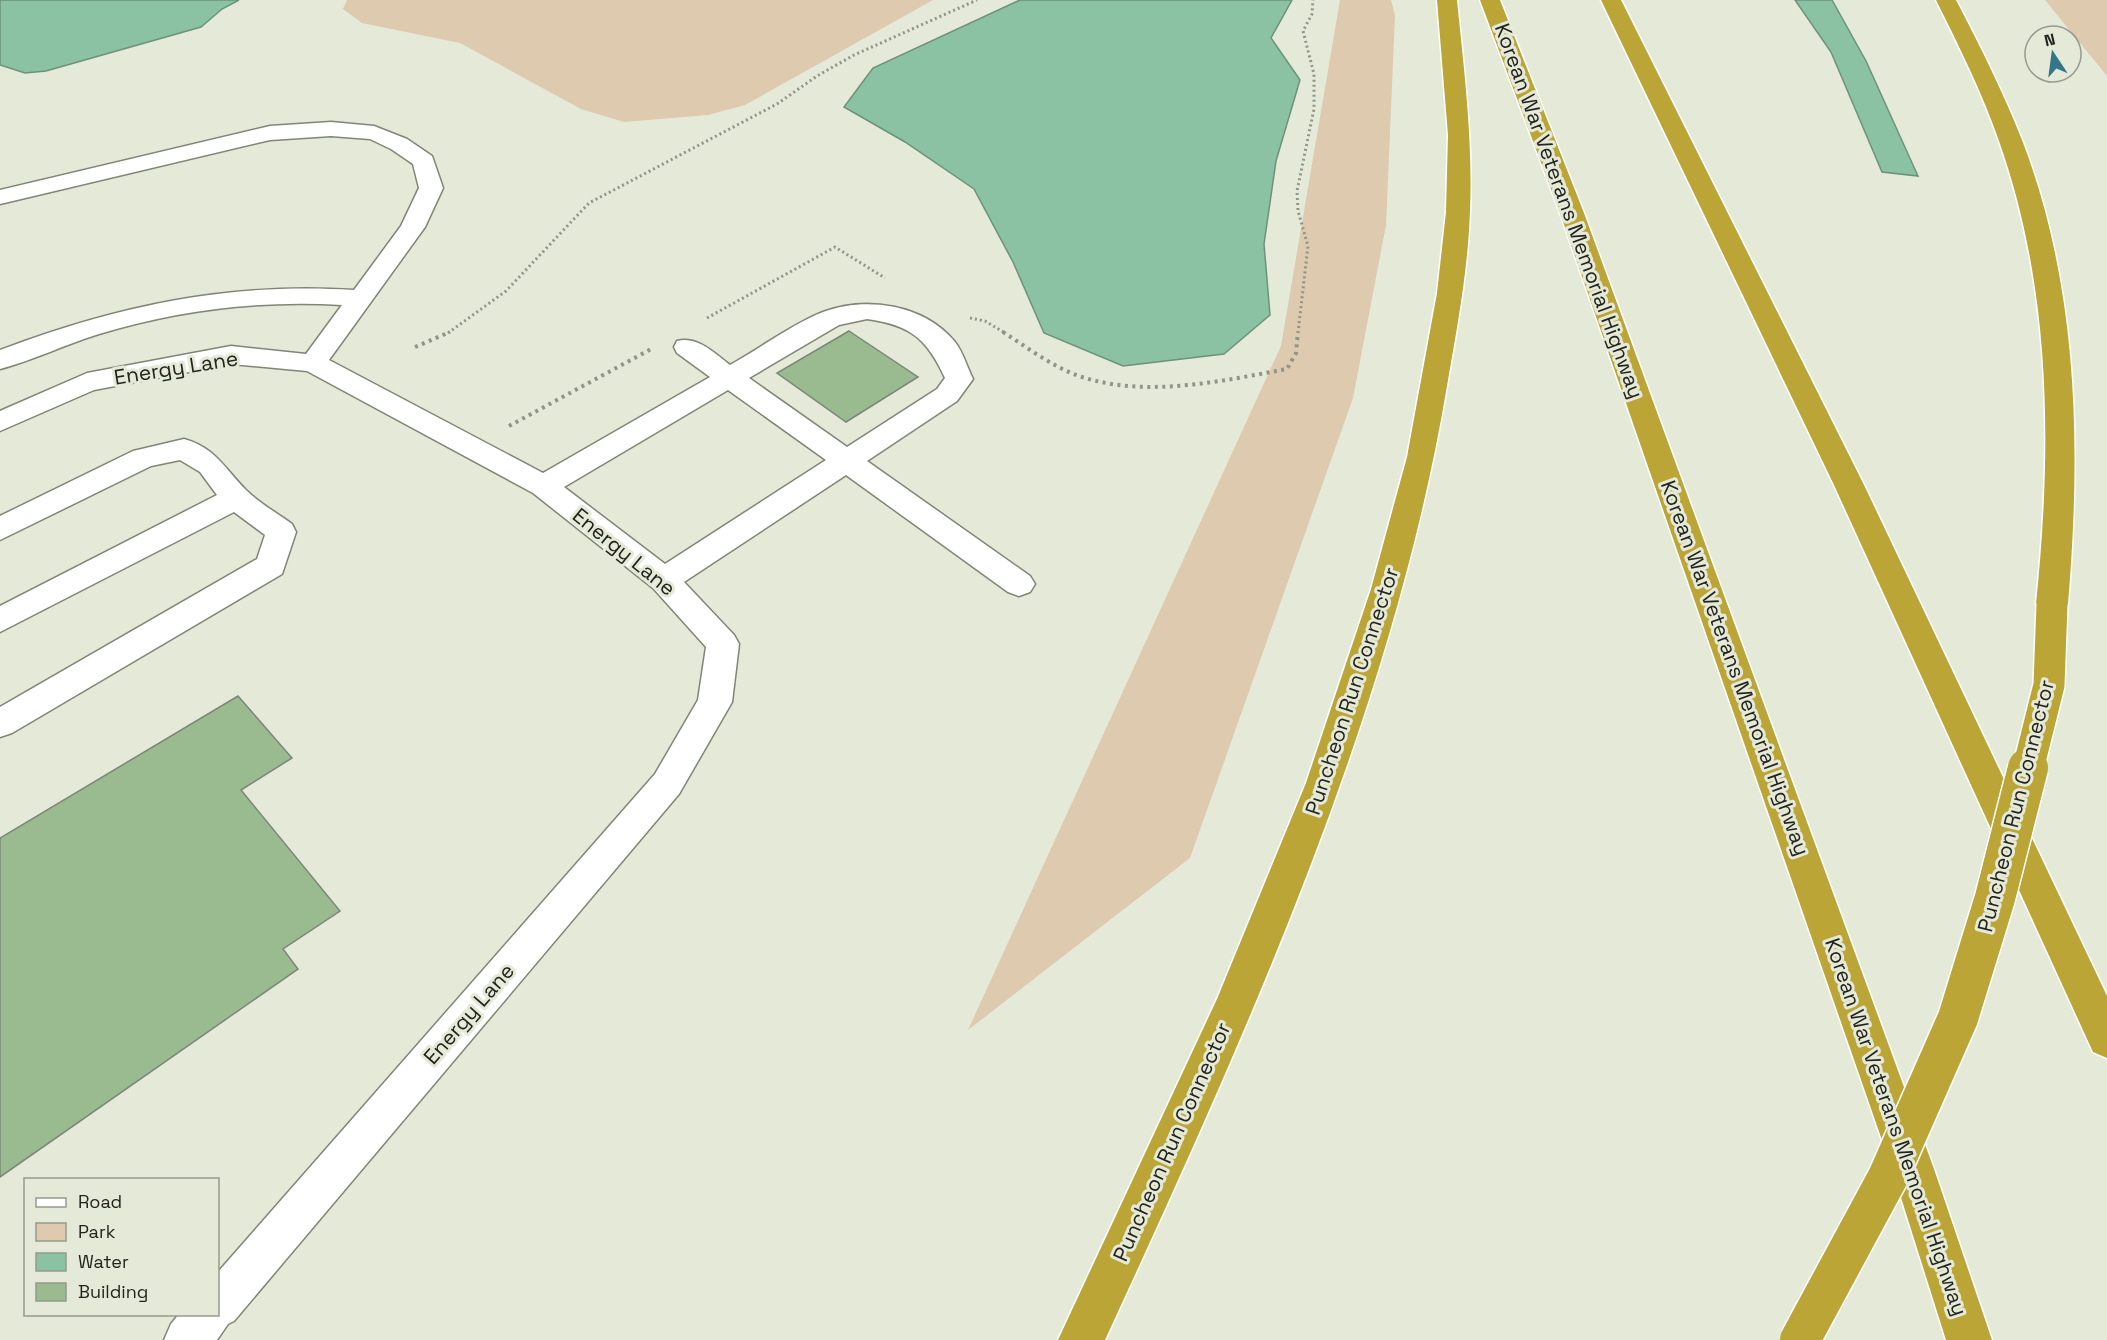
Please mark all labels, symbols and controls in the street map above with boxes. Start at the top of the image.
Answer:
street label: Korean War Veterans Memorial Highway [1489,19,1650,402]
north arrow [2023,24,2083,84]
text: N [2042,28,2057,51]
street label: Energy Lane [112,344,240,391]
street label: Korean War Veterans Memorial Highway [1655,476,1816,859]
street label: Energy Lane [567,502,681,602]
street label: Puncheon Run Connector [1299,564,1404,818]
street label: Puncheon Run Connector [1971,677,2060,935]
street label: Korean War Veterans Memorial Highway [1819,935,1974,1319]
street label: Energy Lane [417,958,520,1070]
street label: Puncheon Run Connector [1107,1018,1237,1265]
legend [24,1178,219,1316]
text: Road [78,1190,122,1213]
text: Park [78,1220,116,1243]
text: Water [78,1250,129,1273]
text: Building [78,1280,148,1303]

